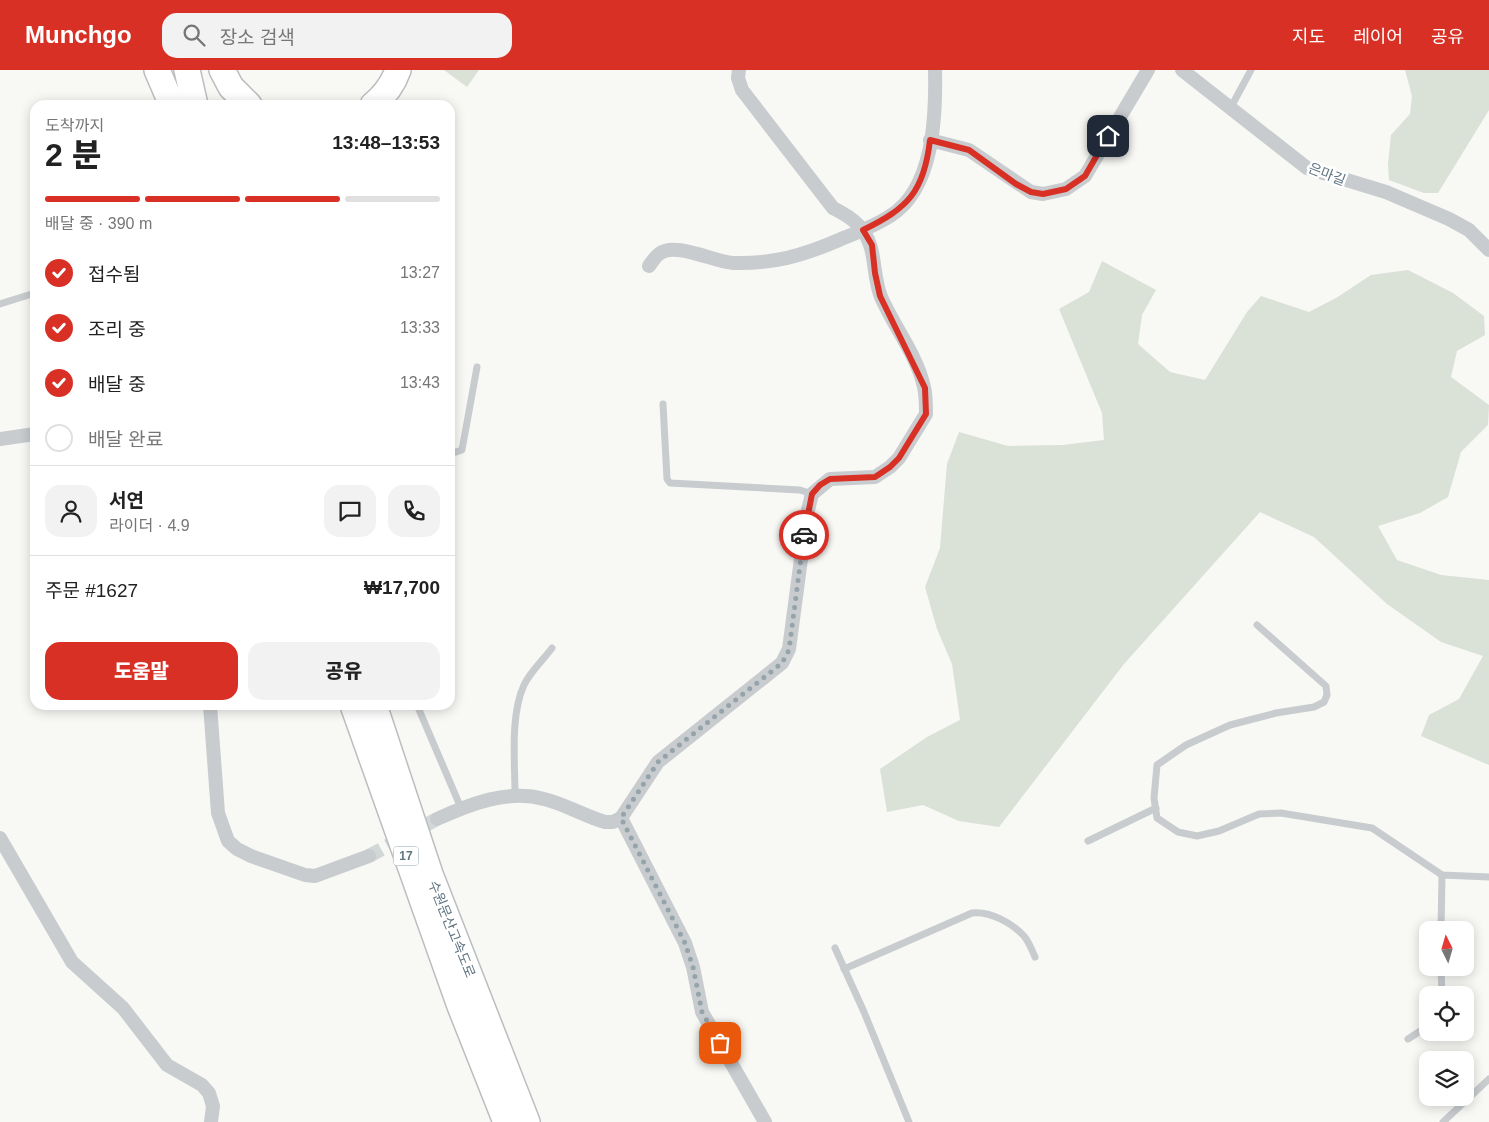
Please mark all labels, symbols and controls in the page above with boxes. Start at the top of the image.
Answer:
search box [162,13,512,58]
text: Munchgo [25,21,132,48]
icon: search [180,21,208,49]
text: 장소 검색 [220,27,295,48]
text: 지도 [1292,27,1325,47]
text: 레이어 [1353,27,1403,47]
text: 공유 [1431,27,1464,47]
pin [1087,115,1129,157]
text: 도착까지 [45,117,104,134]
icon: home [1094,122,1122,150]
text: 13:48–13:53 [332,132,440,153]
text: 2 분 [45,137,101,173]
street label: 은마길 [1306,160,1348,188]
text: 배달 중 · 390 m [45,215,152,232]
icon: check [45,259,73,287]
text: 접수됨 [88,264,140,285]
text: 13:27 [400,264,440,281]
icon: check [45,314,73,342]
text: 조리 중 [88,319,146,340]
text: 13:33 [400,319,440,336]
icon: check [45,369,73,397]
text: 배달 중 [88,374,146,395]
text: 13:43 [400,374,440,391]
text: 배달 완료 [88,429,163,450]
button: person [45,485,97,537]
button: chat [324,485,376,537]
button: phone [388,485,440,537]
text: 서연 [109,490,144,511]
courier [779,510,829,560]
text: 라이더 · 4.9 [109,517,190,534]
icon: car [790,521,818,549]
text: ₩17,700 [364,577,440,598]
text: 주문 #1627 [45,580,138,601]
button: 도움말 [45,642,238,700]
button: 공유 [248,642,440,700]
road number: 17 [394,846,418,866]
street label: 수원문산고속도로 [425,878,479,980]
north arrow [1419,921,1474,976]
map controls [1419,921,1474,1106]
button: locate [1419,986,1474,1041]
pin [699,1022,741,1064]
icon: bag [706,1029,734,1057]
button: layers [1419,1051,1474,1106]

